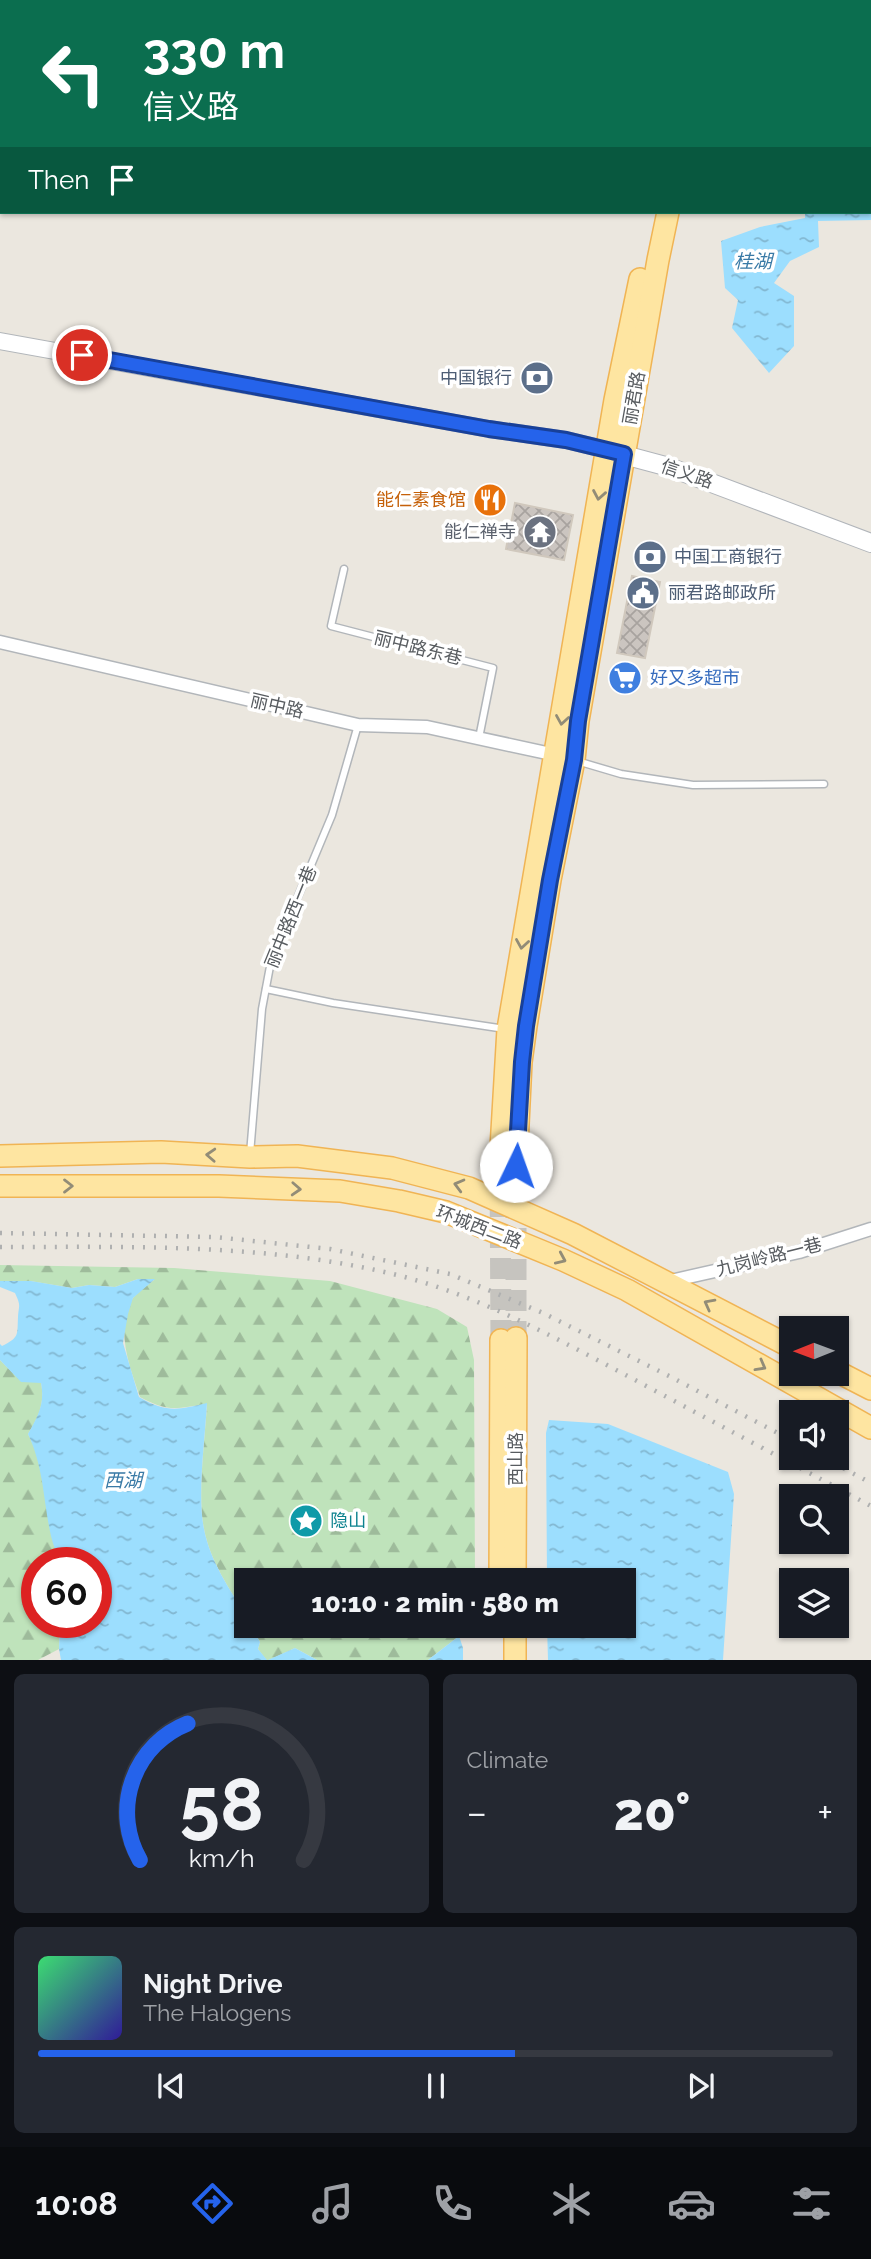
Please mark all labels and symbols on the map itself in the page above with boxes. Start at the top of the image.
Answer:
water label: 桂湖 [734,250,775,272]
pin [52,325,112,385]
bank icon: 中国银行 [518,359,556,397]
place label: 中国银行 [440,367,512,388]
street label: 丽君路 [618,370,649,426]
street label: 信义路 [658,455,716,492]
restaurant icon: 能仁素食馆 [471,481,509,519]
place label: 能仁素食馆 [376,489,466,510]
one-way arrow [592,489,607,501]
temple icon: 能仁禅寺 [521,513,559,551]
place label: 能仁禅寺 [444,521,516,542]
bank icon: 中国工商银行 [631,538,669,576]
place label: 中国工商银行 [674,546,782,567]
public building icon: 丽君路邮政所 [624,574,662,612]
place label: 丽君路邮政所 [668,582,776,603]
street label: 丽中路东巷 [372,626,464,669]
supermarket icon: 好又多超市 [606,659,644,697]
place label: 好又多超市 [650,667,740,688]
street label: 丽中路 [248,689,306,722]
one-way arrow [555,714,570,726]
street label: 丽中路西一巷 [261,863,321,971]
one-way arrow [515,938,530,949]
position arrow [479,1129,553,1203]
one-way arrow [205,1147,216,1162]
one-way arrow [63,1178,74,1194]
one-way arrow [454,1179,466,1194]
one-way arrow [290,1182,301,1197]
street label: 环城西二路 [433,1201,525,1252]
street label: 九岗岭路一巷 [714,1233,824,1280]
one-way arrow [554,1251,566,1265]
one-way arrow [704,1299,716,1312]
north arrow [779,1316,849,1386]
one-way arrow [754,1358,767,1371]
street label: 西山路 [505,1432,526,1486]
water label: 西湖 [104,1469,145,1491]
place icon: 隐山 [287,1502,325,1540]
place label: 隐山 [330,1510,366,1531]
speed limit sign: 60 [21,1547,112,1638]

